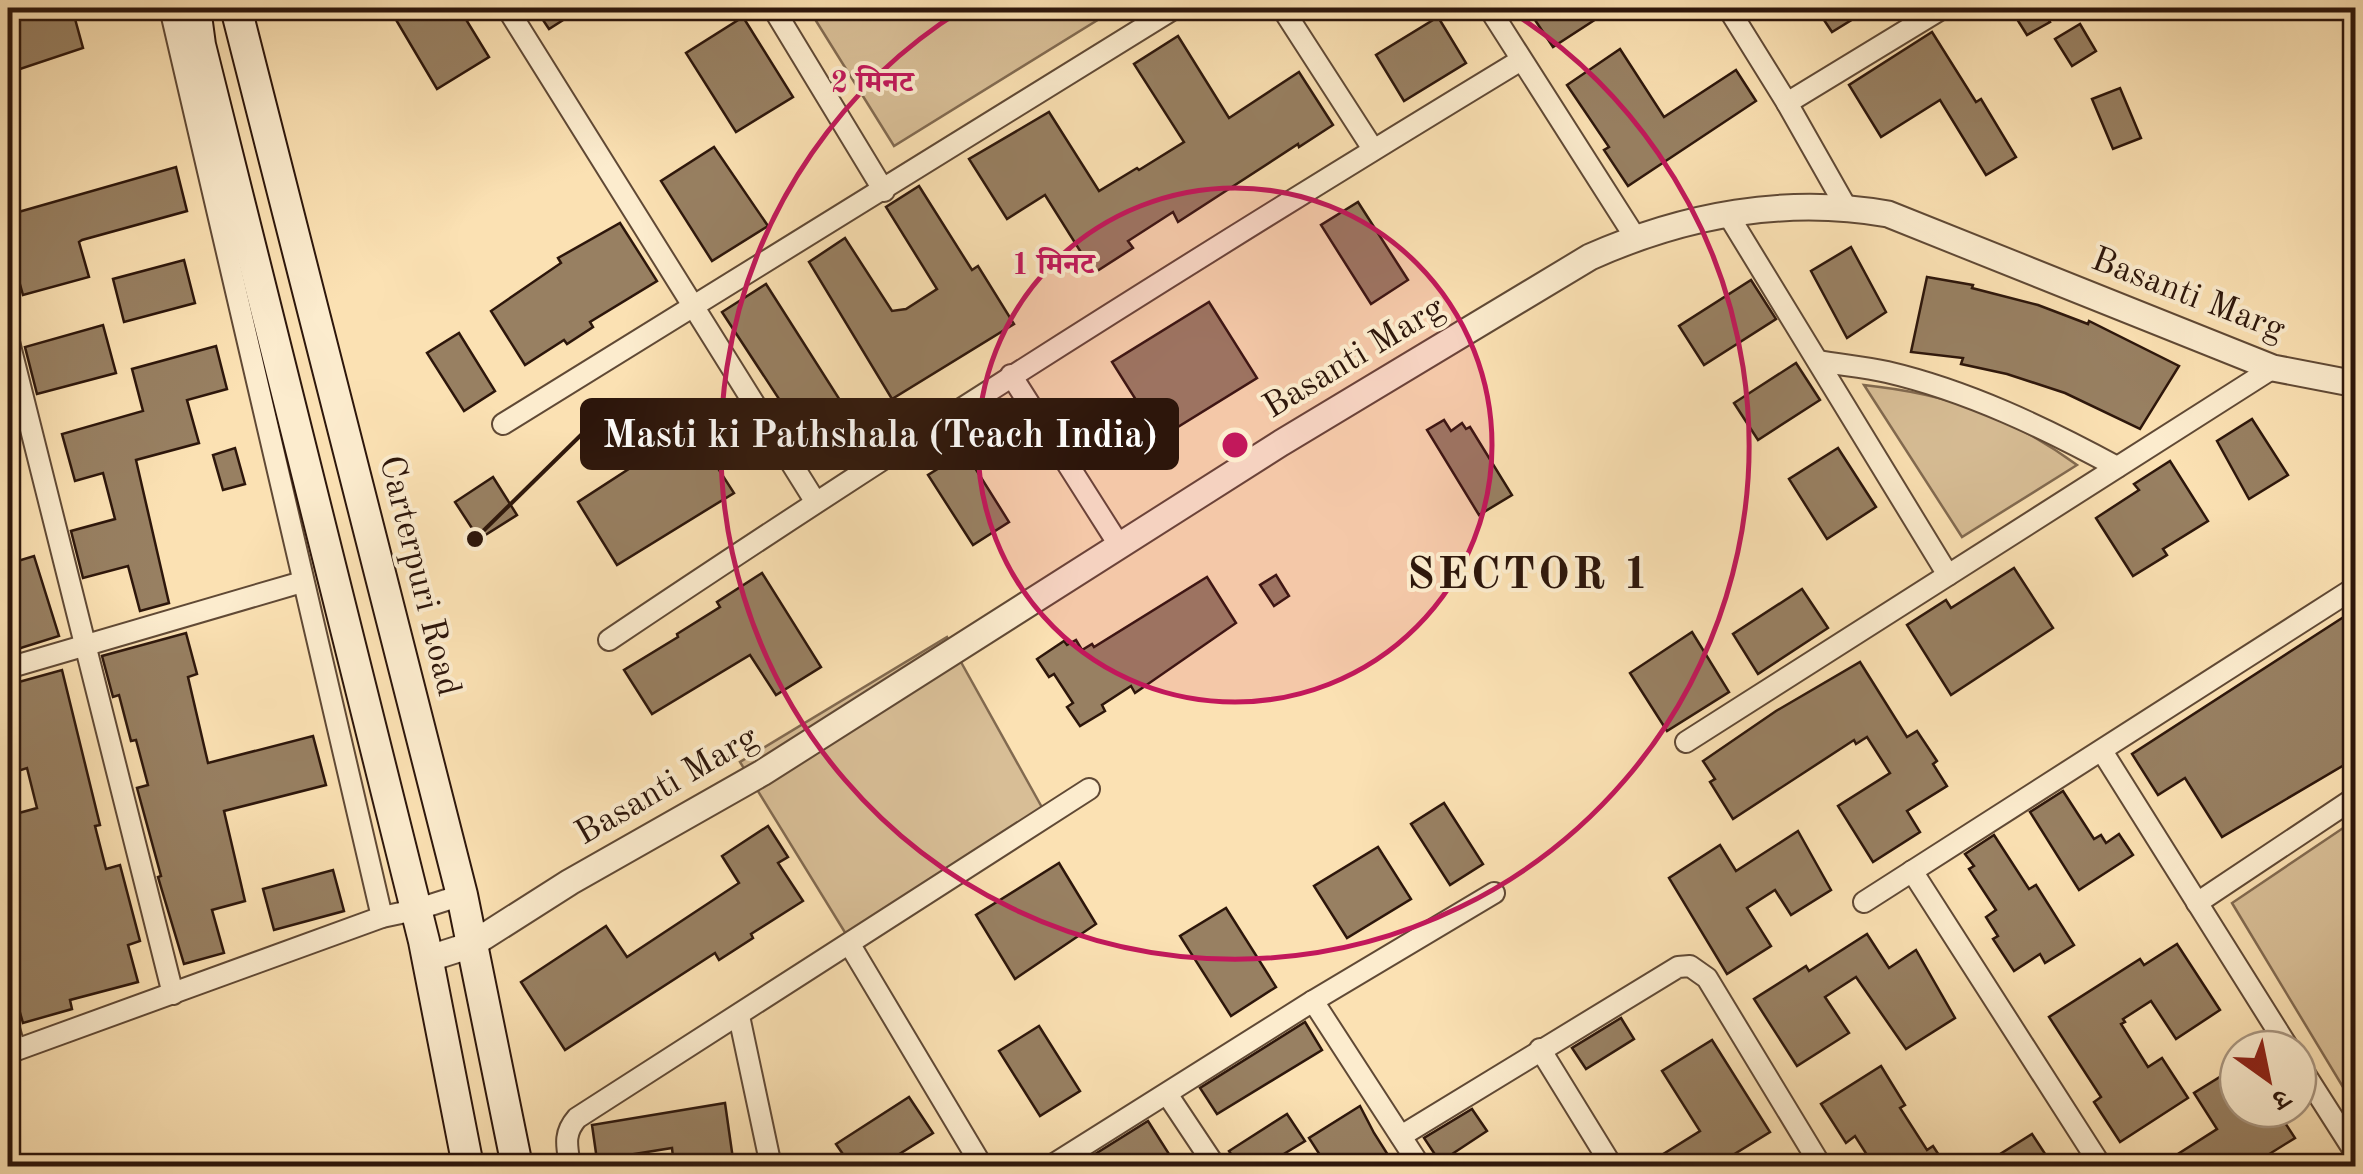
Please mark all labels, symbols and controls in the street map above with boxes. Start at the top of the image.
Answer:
text: 2 मिनट [831,65,916,99]
street label: Basanti Marg [2086,242,2290,348]
text: 1 मिनट [1012,247,1097,281]
street label: Basanti Marg [1257,290,1451,426]
callout: Masti ki Pathshala (Teach India) [582,400,1177,468]
text: Masti ki Pathshala (Teach India) [602,418,1158,456]
centre of rings [1217,427,1253,463]
street label: Carterpuri Road [372,452,466,700]
district label: SECTOR 1 [1407,554,1651,599]
street label: Basanti Marg [570,720,764,852]
north arrow [2218,1029,2318,1129]
text: उ [2265,1081,2295,1114]

